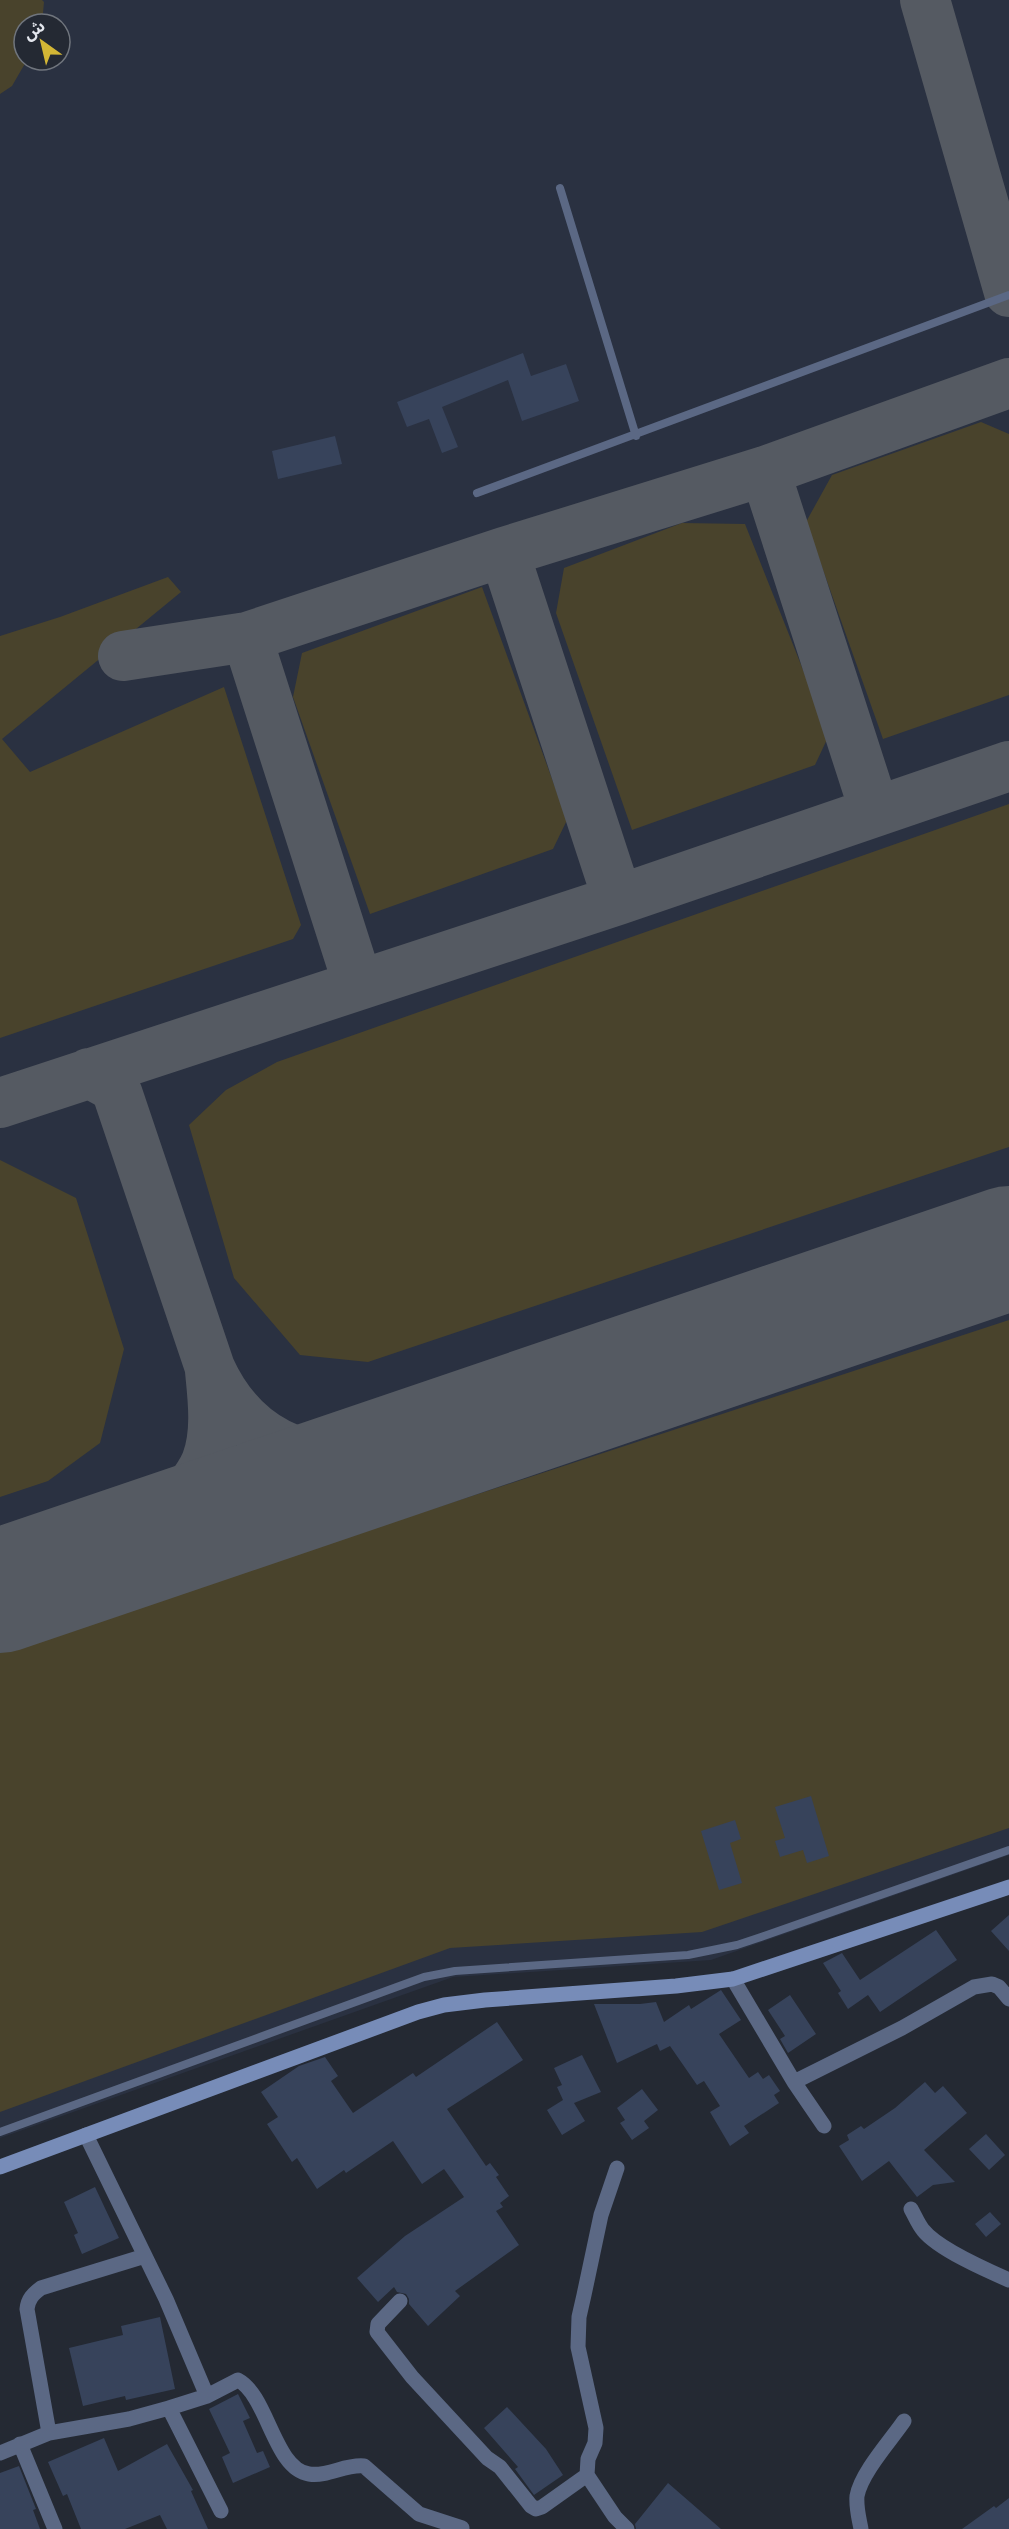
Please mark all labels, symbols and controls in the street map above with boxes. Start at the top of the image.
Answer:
north arrow [12,12,72,72]
text: ش [18,14,49,45]

